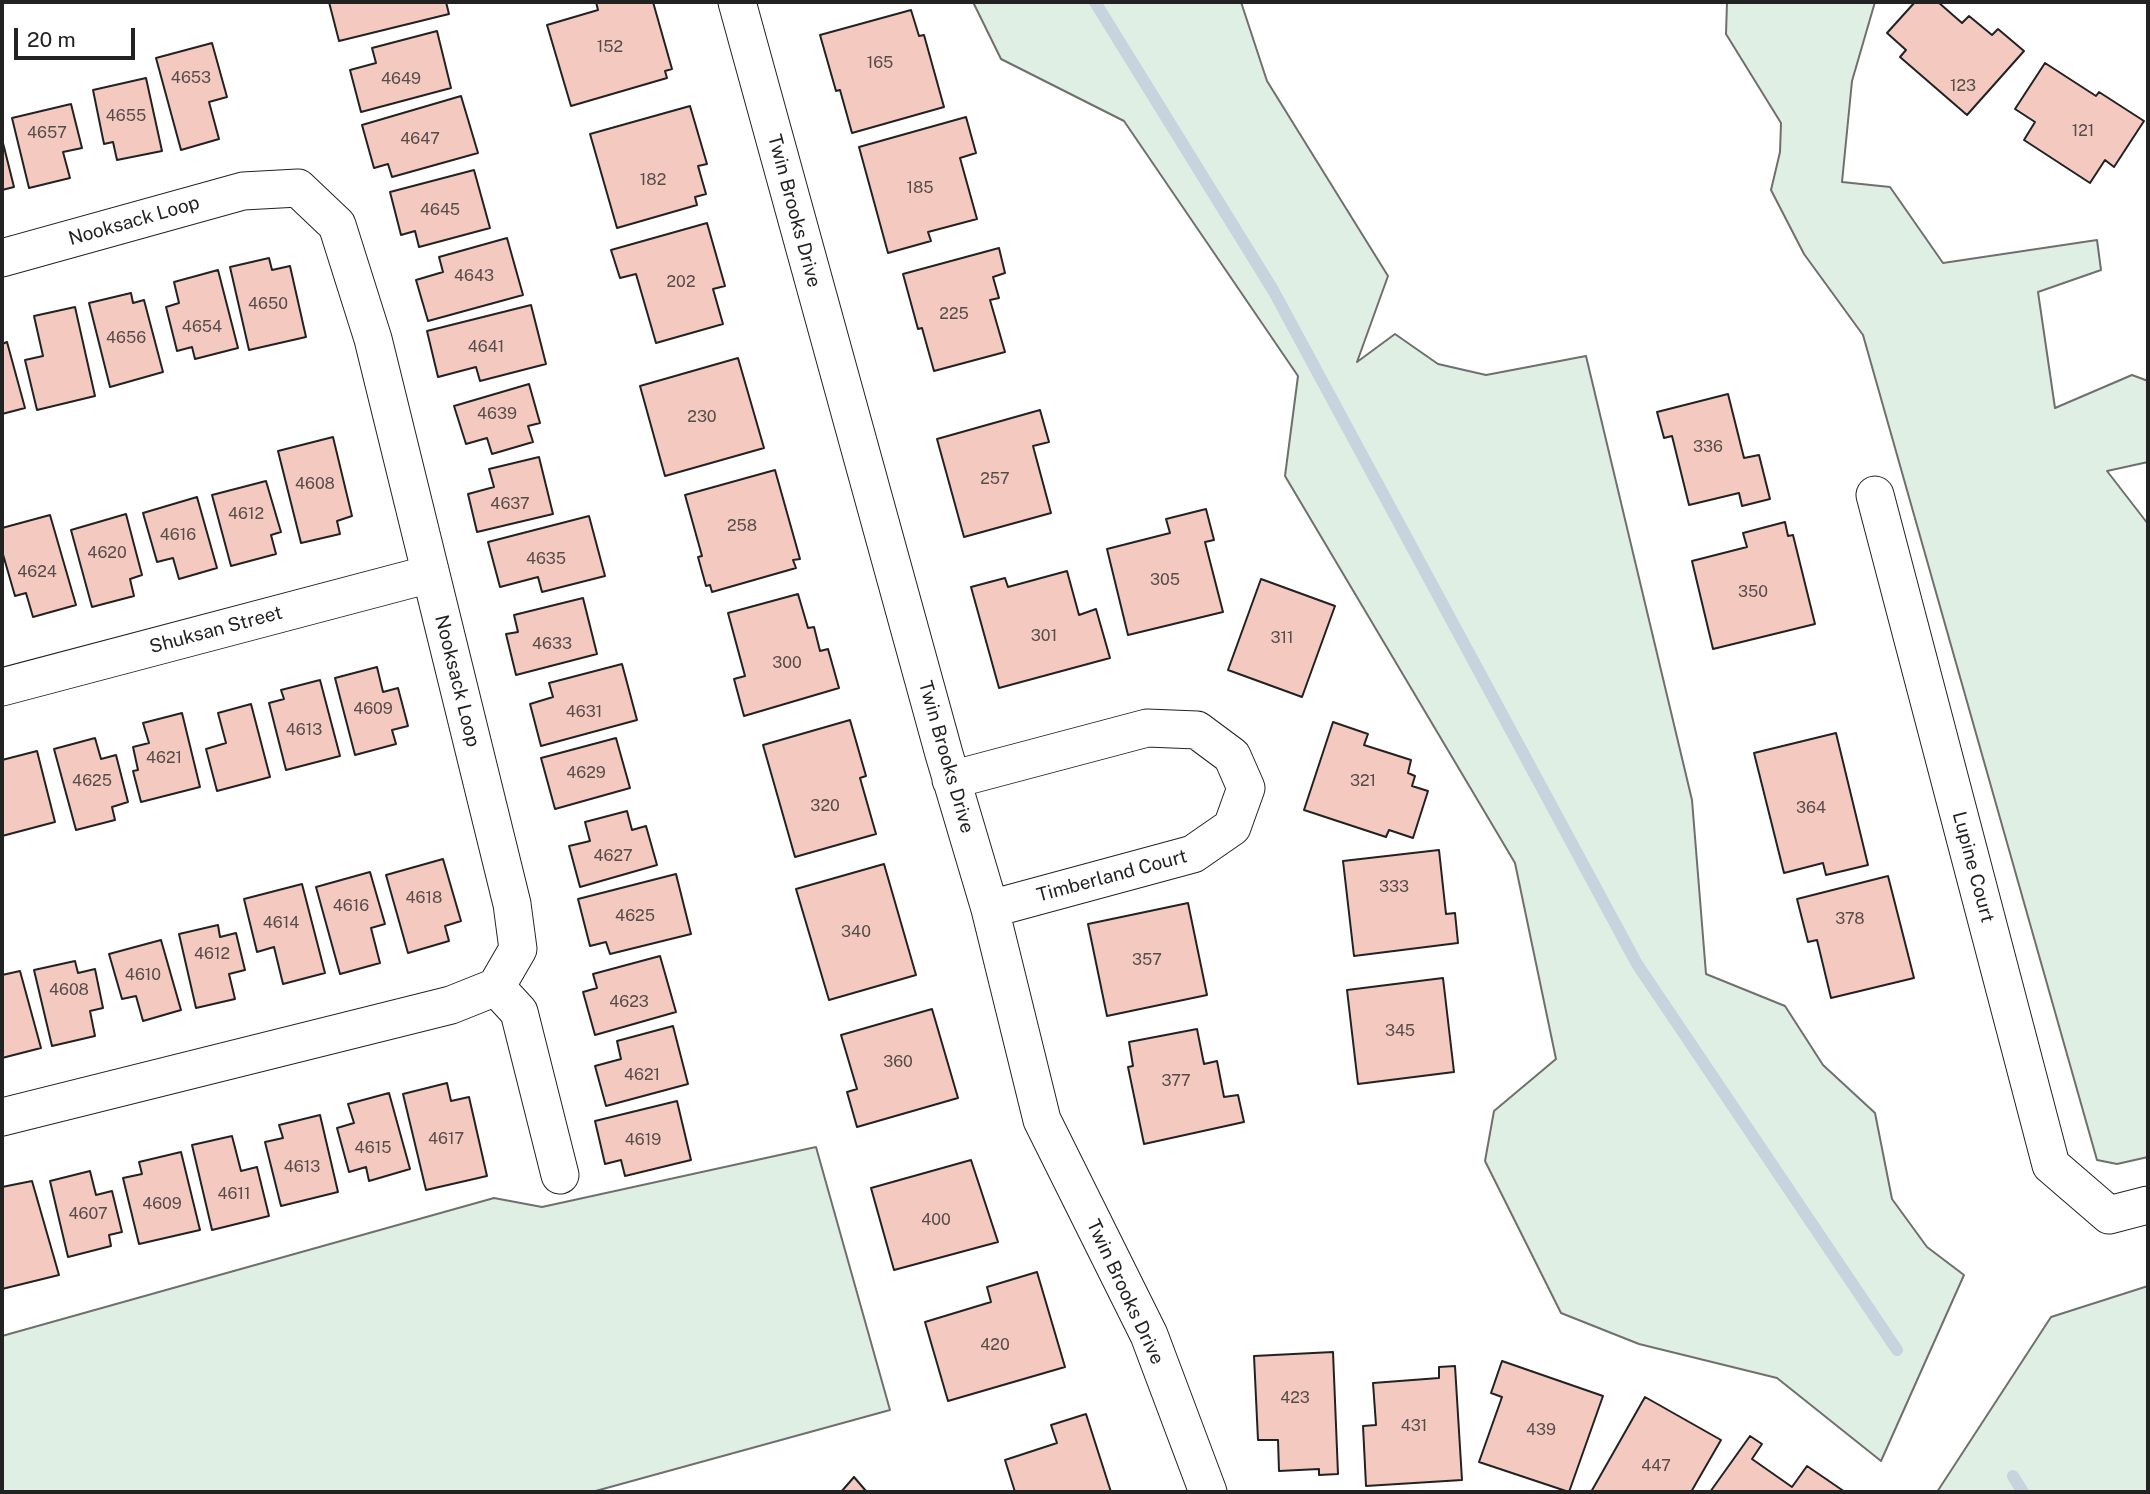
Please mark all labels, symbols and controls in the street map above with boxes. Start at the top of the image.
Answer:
scale bar [18,14,138,58]
text: 20 m [27,27,76,52]
house number: 152 [597,37,623,57]
house number: 165 [867,53,893,73]
house number: 4653 [171,68,211,88]
house number: 4649 [381,69,421,89]
house number: 123 [1950,76,1976,96]
house number: 4655 [106,106,146,126]
house number: 121 [2072,121,2094,141]
house number: 4657 [27,123,67,143]
house number: 4647 [400,129,440,149]
street label: Twin Brooks Drive [763,132,825,290]
house number: 182 [640,170,666,190]
house number: 185 [906,178,934,198]
street label: Nooksack Loop [66,191,202,251]
house number: 4645 [420,200,460,220]
house number: 4643 [454,266,494,286]
house number: 202 [667,272,695,292]
house number: 4650 [248,294,288,314]
house number: 225 [939,304,969,324]
house number: 4654 [182,317,222,337]
house number: 4656 [106,328,146,348]
house number: 4641 [468,337,504,357]
house number: 4639 [477,404,517,424]
house number: 230 [687,407,717,427]
house number: 336 [1693,437,1723,457]
house number: 257 [980,469,1010,489]
house number: 4608 [295,474,335,494]
house number: 4637 [490,494,530,514]
house number: 4612 [228,504,264,524]
house number: 258 [727,516,757,536]
house number: 4616 [160,525,196,545]
house number: 4620 [87,543,127,563]
house number: 4635 [526,549,566,569]
house number: 4624 [17,562,57,582]
house number: 305 [1150,570,1180,590]
house number: 350 [1738,582,1768,602]
street label: Shuksan Street [147,601,285,659]
street label: Nooksack Loop [430,613,484,749]
house number: 301 [1031,626,1057,646]
house number: 311 [1270,628,1294,648]
house number: 4633 [532,634,572,654]
house number: 300 [772,653,802,673]
street label: Twin Brooks Drive [913,678,979,836]
house number: 4609 [353,699,393,719]
house number: 4631 [566,702,602,722]
house number: 4613 [286,720,322,740]
house number: 4621 [146,748,182,768]
house number: 4629 [566,763,606,783]
house number: 4625 [72,771,112,791]
house number: 321 [1350,771,1376,791]
house number: 320 [810,796,840,816]
house number: 364 [1796,798,1826,818]
street label: Lupine Court [1947,809,1999,925]
street label: Timberland Court [1034,845,1190,907]
house number: 4627 [593,846,633,866]
house number: 333 [1379,877,1409,897]
house number: 4618 [406,888,442,908]
house number: 4616 [333,896,369,916]
house number: 4625 [615,906,655,926]
house number: 378 [1835,909,1865,929]
house number: 4614 [263,913,299,933]
house number: 340 [841,922,871,942]
house number: 4612 [194,944,230,964]
house number: 357 [1132,950,1162,970]
house number: 4610 [125,965,161,985]
house number: 4608 [49,980,89,1000]
house number: 4623 [609,992,649,1012]
house number: 345 [1385,1021,1415,1041]
house number: 360 [883,1052,913,1072]
house number: 4621 [624,1065,660,1085]
house number: 377 [1161,1071,1191,1091]
house number: 4617 [428,1129,464,1149]
house number: 4619 [625,1130,661,1150]
house number: 4615 [355,1138,391,1158]
house number: 4613 [284,1157,320,1177]
house number: 4611 [217,1184,251,1204]
house number: 4609 [142,1194,182,1214]
house number: 4607 [68,1204,108,1224]
house number: 400 [921,1210,951,1230]
street label: Twin Brooks Drive [1081,1216,1169,1368]
house number: 420 [980,1335,1010,1355]
house number: 423 [1280,1388,1310,1408]
house number: 431 [1401,1416,1427,1436]
house number: 439 [1526,1420,1556,1440]
house number: 447 [1641,1456,1671,1476]

